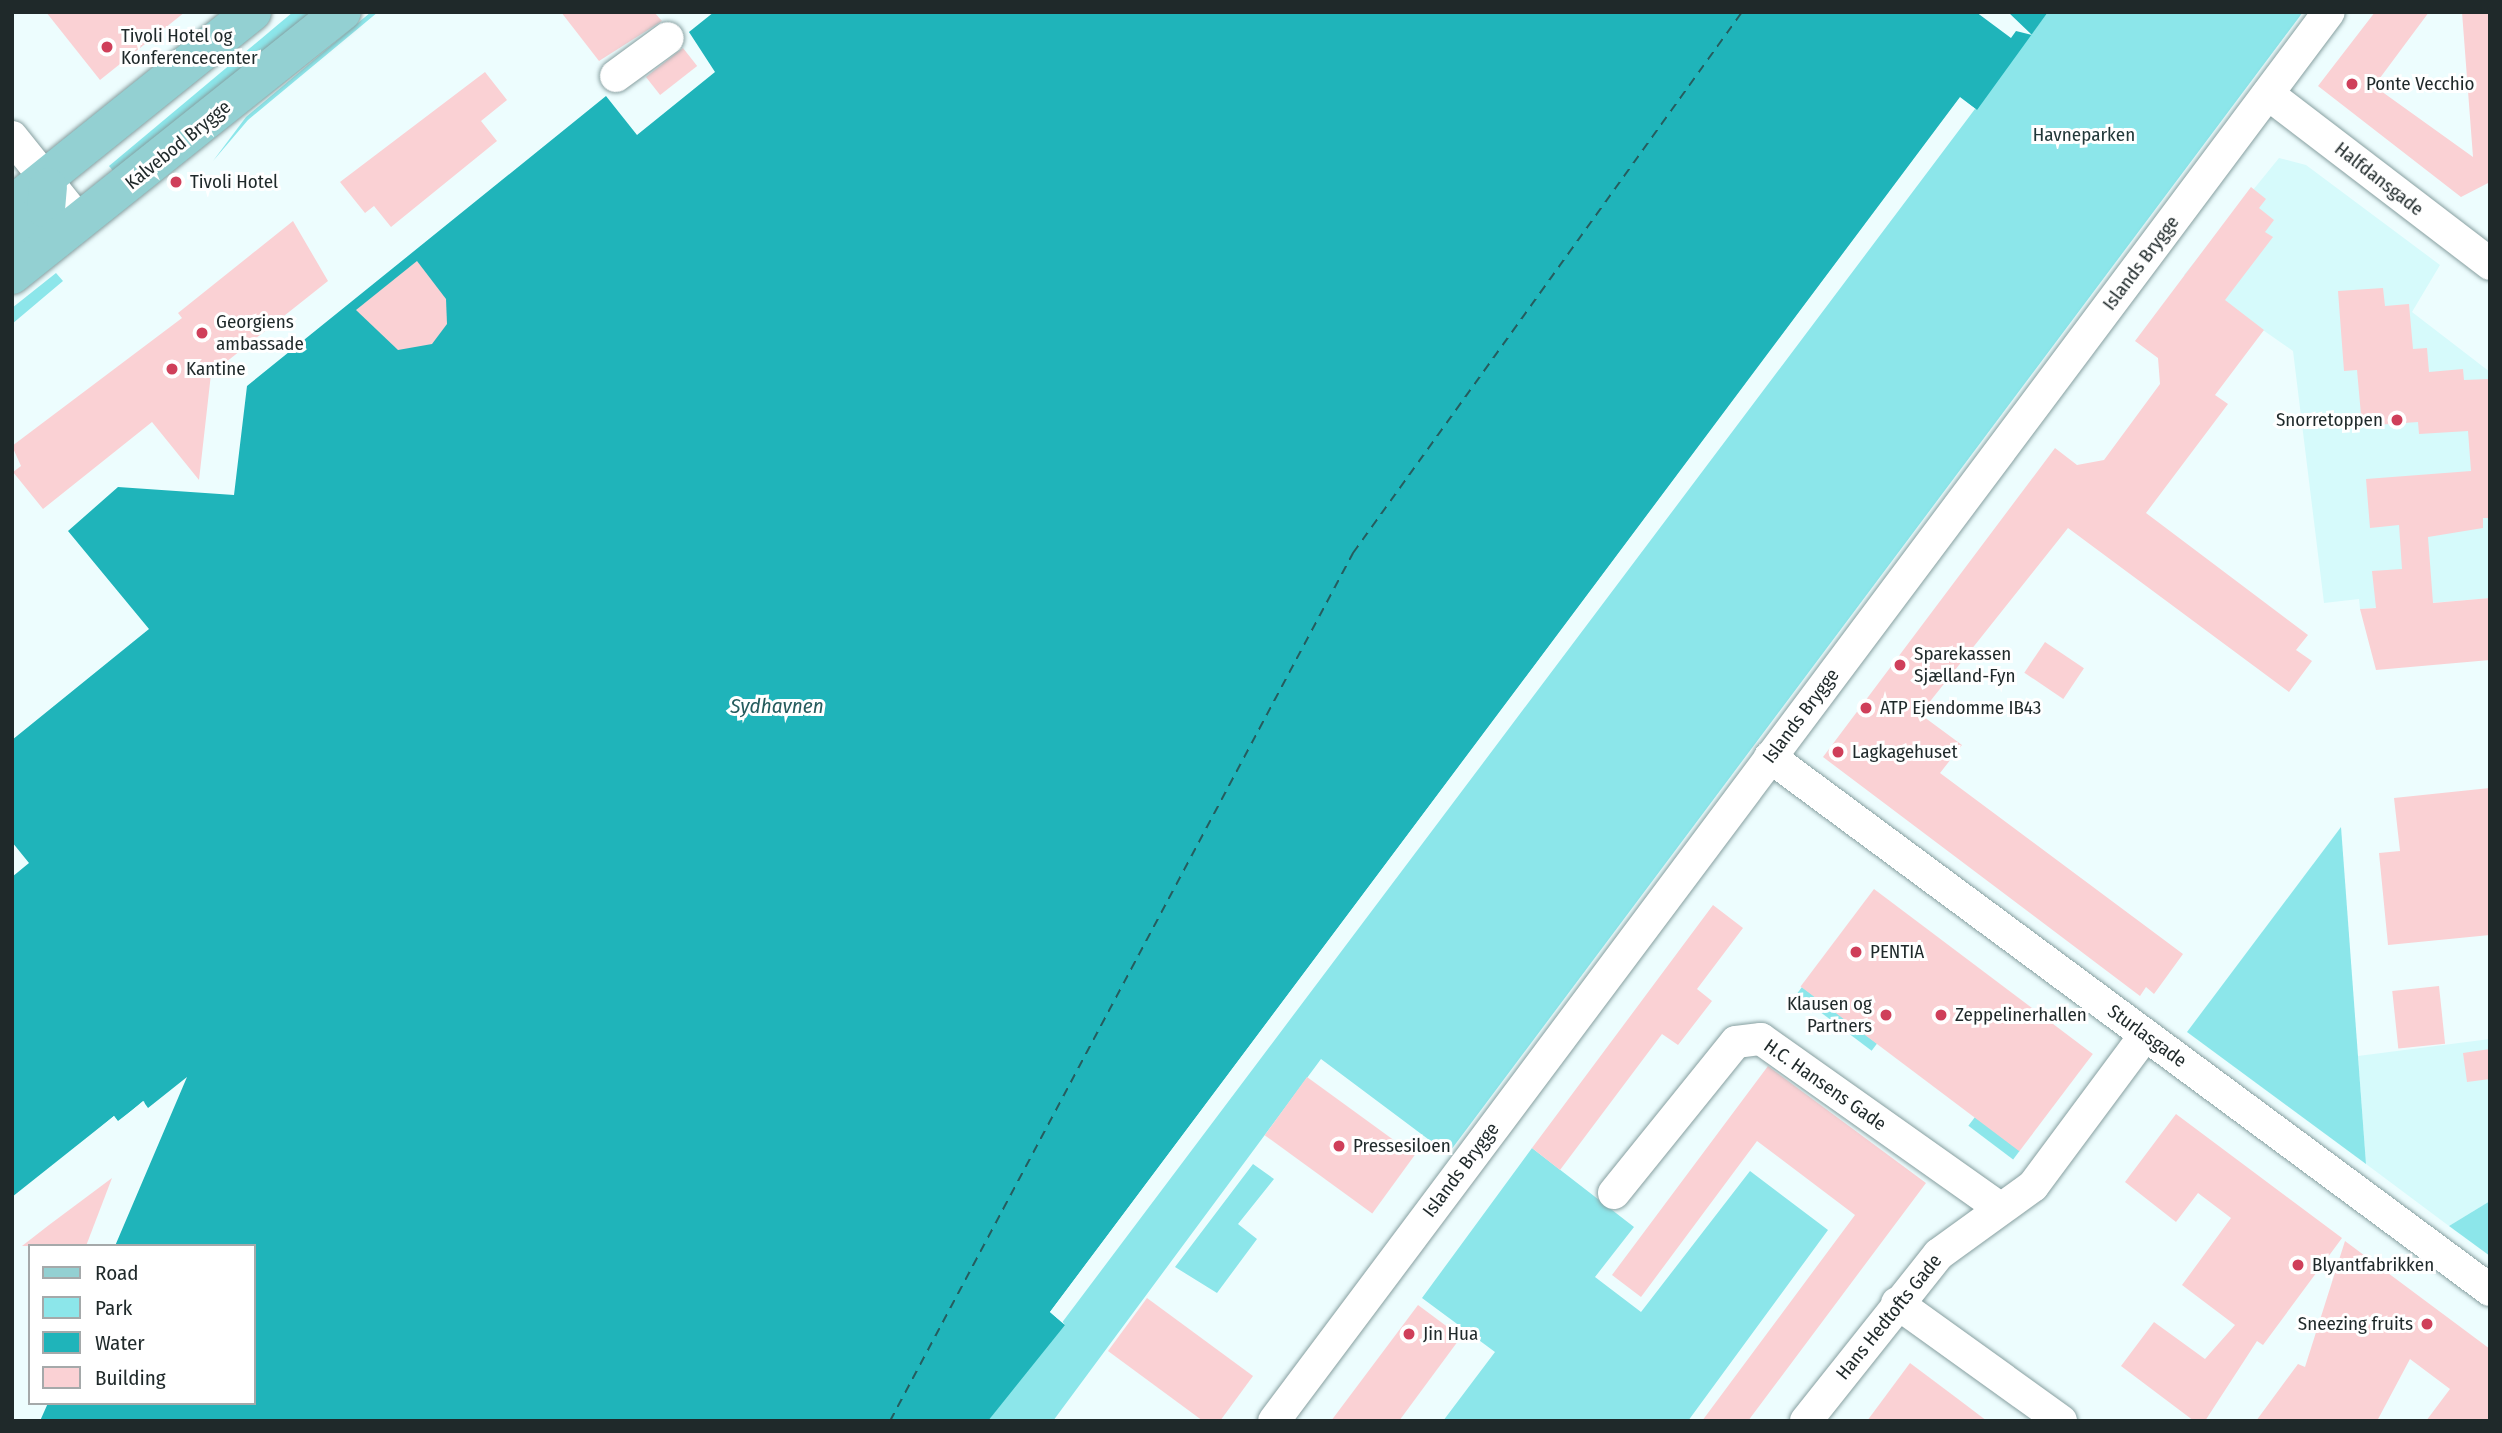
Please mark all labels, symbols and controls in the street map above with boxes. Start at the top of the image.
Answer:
place label: Tivoli Hotel og Konferencecenter [121,25,258,69]
marker: Tivoli Hotel og Konferencecenter [99,39,115,55]
place label: Ponte Vecchio [2366,73,2474,95]
marker: Ponte Vecchio [2344,76,2360,92]
street label: Kalvebod Brygge [121,96,235,194]
park label: Havneparken [2033,124,2135,146]
street label: Halfdansgade [2330,137,2428,221]
place label: Tivoli Hotel [190,171,278,193]
marker: Tivoli Hotel [168,174,184,190]
street label: Islands Brygge [2098,211,2184,315]
place label: Georgiens ambassade [216,311,304,355]
marker: Georgiens ambassade [194,325,210,341]
place label: Kantine [186,358,246,380]
marker: Kantine [164,361,180,377]
place label: Snorretoppen [2276,409,2383,431]
marker: Snorretoppen [2389,412,2405,428]
place label: Sparekassen Sjælland-Fyn [1914,643,2015,687]
marker: Sparekassen Sjælland-Fyn [1892,657,1908,673]
street label: Islands Brygge [1758,664,1844,768]
water label: Sydhavnen [730,693,824,719]
place label: ATP Ejendomme IB43 [1880,697,2041,719]
marker: ATP Ejendomme IB43 [1858,700,1874,716]
place label: Lagkagehuset [1852,741,1958,763]
marker: Lagkagehuset [1830,744,1846,760]
place label: PENTIA [1870,941,1924,963]
marker: PENTIA [1848,944,1864,960]
place label: Klausen og Partners [1787,993,1872,1037]
street label: Sturlasgade [2103,1000,2191,1072]
place label: Zeppelinerhallen [1955,1004,2087,1026]
marker: Klausen og Partners [1878,1007,1894,1023]
marker: Zeppelinerhallen [1933,1007,1949,1023]
street label: H.C. Hansens Gade [1759,1034,1891,1136]
street label: Islands Brygge [1418,1118,1504,1222]
place label: Pressesiloen [1353,1135,1451,1157]
marker: Pressesiloen [1331,1138,1347,1154]
legend [28,1244,256,1405]
street label: Hans Hedtofts Gade [1831,1250,1947,1384]
place label: Blyantfabrikken [2312,1254,2434,1276]
marker: Blyantfabrikken [2290,1257,2306,1273]
text: Road [95,1260,139,1286]
text: Park [95,1295,132,1321]
place label: Sneezing fruits [2298,1313,2413,1335]
marker: Sneezing fruits [2419,1316,2435,1332]
place label: Jin Hua [1423,1323,1478,1345]
marker: Jin Hua [1401,1326,1417,1342]
text: Water [95,1330,145,1356]
text: Building [95,1365,166,1391]

